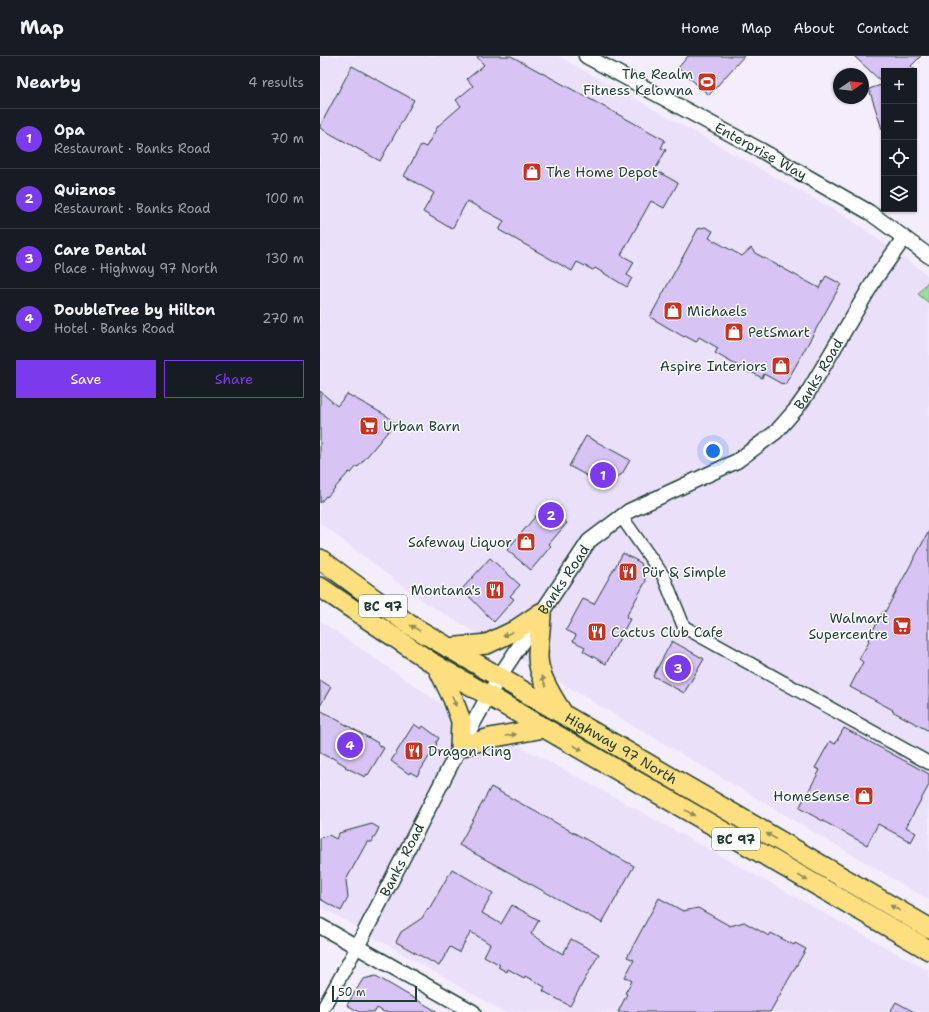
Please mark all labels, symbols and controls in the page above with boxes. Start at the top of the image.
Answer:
text: Map [20,15,64,40]
text: Home [681,19,720,37]
text: Map [742,19,772,37]
text: About [794,19,835,37]
text: Contact [857,19,909,37]
place label: The Realm Fitness Kelowna [583,65,693,99]
north arrow [833,68,869,104]
map controls [881,68,917,212]
button: + [881,68,917,104]
text: Nearby [16,71,81,93]
sports icon: The Realm Fitness Kelowna [696,71,718,93]
text: 4 results [248,74,304,91]
button: − [881,104,917,140]
street label: Enterprise Way [712,118,810,184]
text: Opa [54,120,85,140]
text: 1 [26,130,32,147]
text: 70 m [270,130,304,147]
text: Restaurant · Banks Road [54,140,210,157]
button: locate [881,140,917,176]
shop icon: The Home Depot [521,161,543,183]
place label: The Home Depot [546,163,658,181]
button: layers [881,176,917,212]
text: Quiznos [54,180,116,200]
text: 2 [24,190,34,207]
text: 100 m [265,190,304,207]
text: Restaurant · Banks Road [54,200,210,217]
text: Care Dental [54,240,146,260]
text: 3 [24,250,34,267]
text: 130 m [266,250,304,267]
text: Place · Highway 97 North [54,260,218,277]
text: DoubleTree by Hilton [54,300,215,320]
shop icon: Michaels [662,300,684,322]
place label: Michaels [687,302,747,320]
text: 4 [24,310,34,327]
text: 270 m [262,310,304,327]
text: Hotel · Banks Road [54,320,175,337]
shop icon: PetSmart [723,321,745,343]
place label: PetSmart [748,323,810,341]
street label: Banks Road [790,335,847,413]
shop icon: Aspire Interiors [770,355,792,377]
place label: Aspire Interiors [660,357,767,375]
button: Save [16,360,156,398]
button: Share [164,360,304,398]
supermarket icon: Urban Barn [358,415,380,437]
place label: Urban Barn [383,417,460,435]
your location [703,441,723,461]
pin: 1 [590,460,616,490]
pin: 2 [538,500,564,530]
shop icon: Safeway Liquor [515,531,537,553]
place label: Safeway Liquor [408,533,512,551]
street label: Banks Road [534,541,593,618]
restaurant icon: Pür & Simple [617,561,639,583]
place label: Pür & Simple [642,563,727,581]
restaurant icon: Montana's [484,579,506,601]
place label: Montana's [411,581,481,599]
road number: BC 97 [359,595,407,617]
place label: Walmart Supercentre [808,609,888,643]
supermarket icon: Walmart Supercentre [891,615,913,637]
restaurant icon: Cactus Club Cafe [586,621,608,643]
place label: Cactus Club Cafe [611,623,723,641]
one-way arrow [409,625,421,632]
one-way arrow [502,631,514,637]
pin: 3 [665,653,691,683]
one-way arrow [541,674,547,686]
one-way arrow [450,695,457,707]
street label: Highway 97 North [562,708,681,788]
pin: 4 [337,730,363,760]
one-way arrow [505,732,517,738]
restaurant icon: Dragon King [403,740,425,762]
place label: Dragon King [428,742,511,760]
one-way arrow [572,744,584,751]
shop icon: HomeSense [853,785,875,807]
place label: HomeSense [773,787,850,805]
one-way arrow [685,809,696,816]
street label: Banks Road [376,820,428,900]
road number: BC 97 [712,828,760,850]
one-way arrow [765,832,777,839]
one-way arrow [797,874,809,881]
one-way arrow [890,904,900,912]
scale bar [332,984,417,1003]
text: 50 m [338,985,366,1000]

